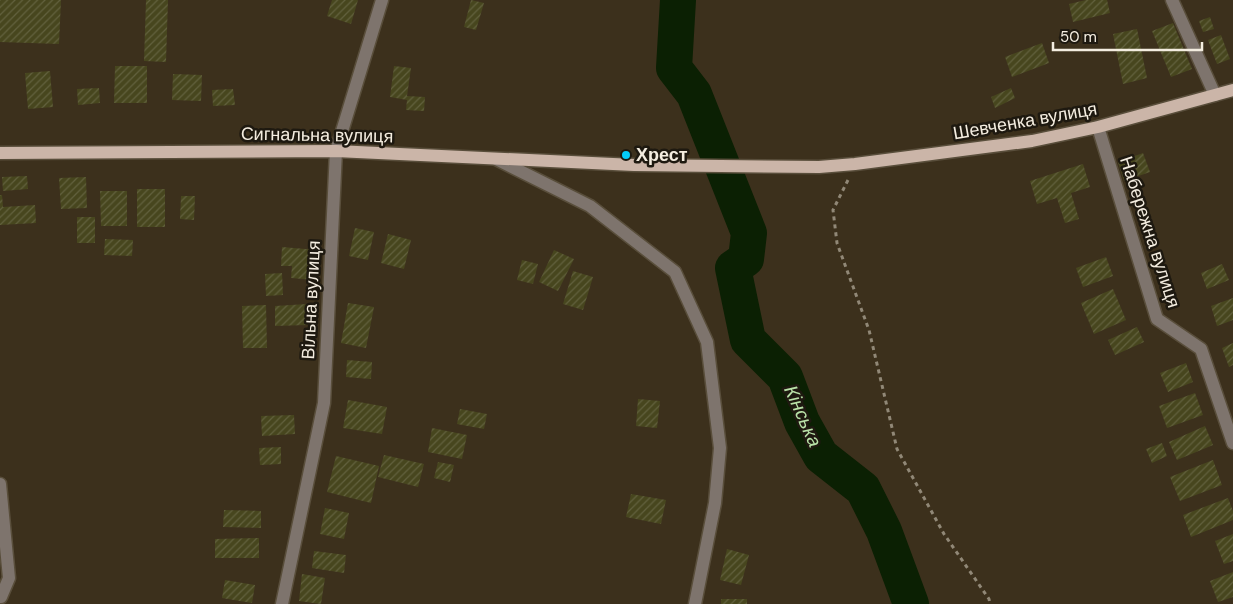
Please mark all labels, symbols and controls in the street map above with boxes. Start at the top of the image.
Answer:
scale bar [1053,20,1202,52]
text: 50 m [1060,27,1097,47]
street label: Шевченка вулиця [951,97,1099,145]
street label: Сигнальна вулиця [241,122,393,148]
place label: Хрест [636,143,688,167]
marker: Хрест [620,149,632,161]
street label: Набережна вулиця [1114,153,1186,311]
street label: Вільна вулиця [296,240,326,360]
water label: Кінська [778,381,828,451]

